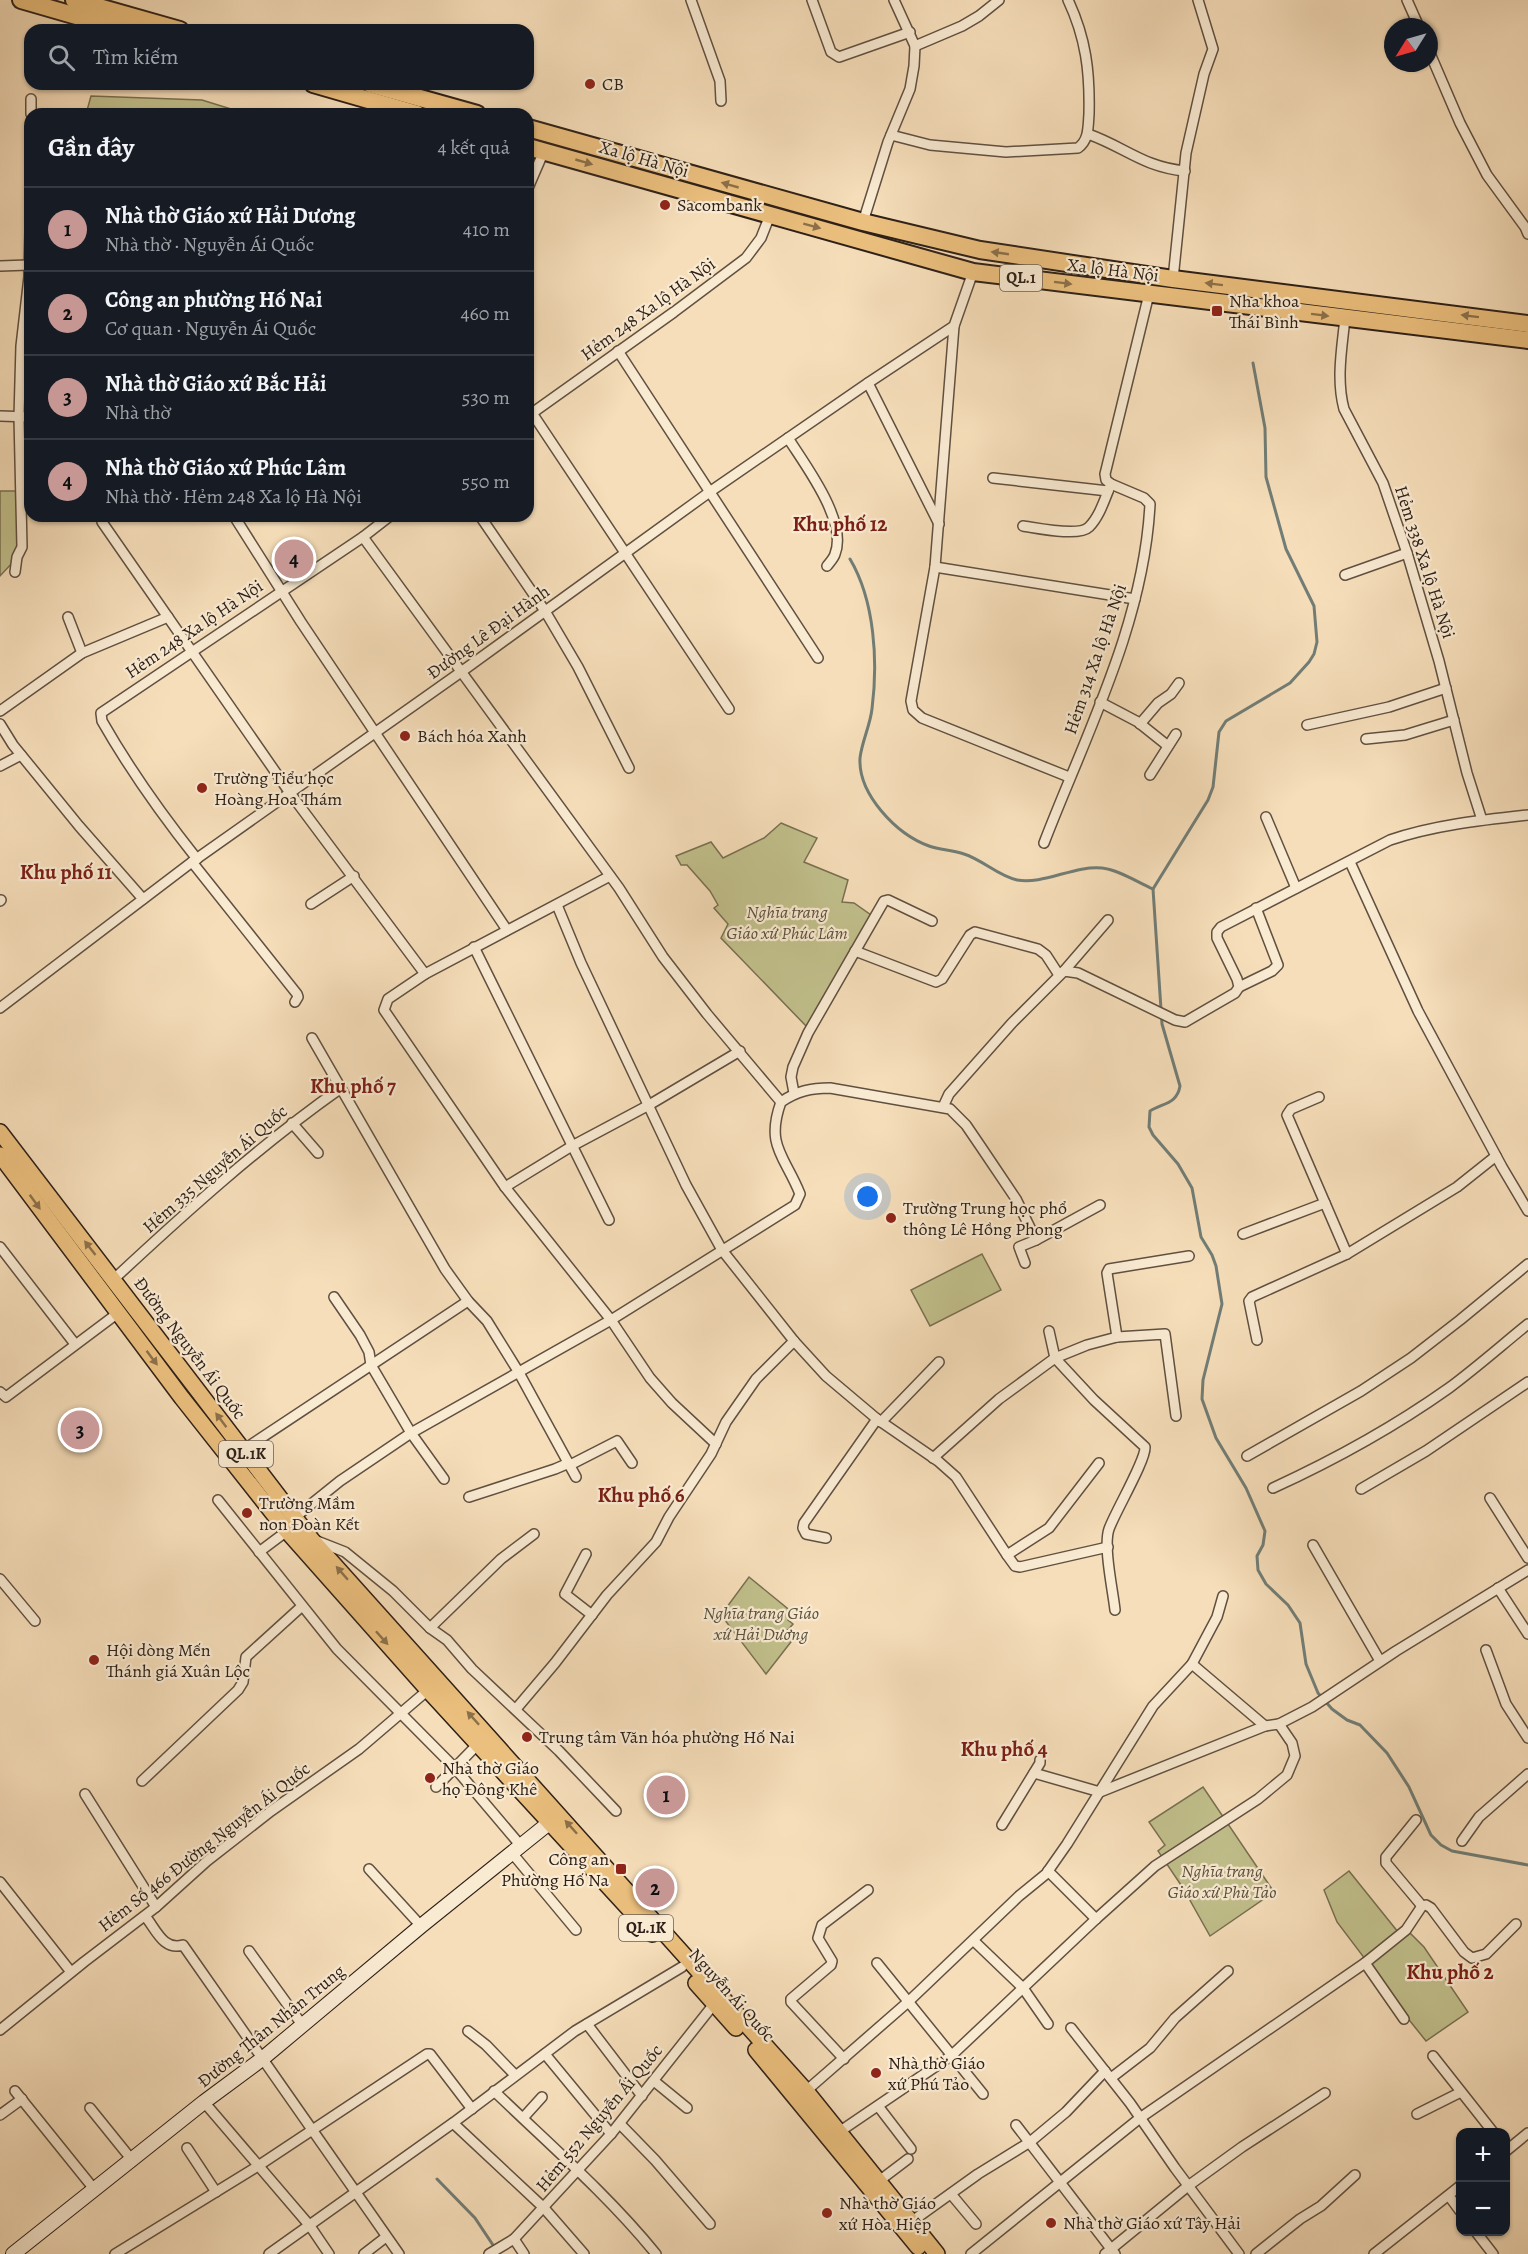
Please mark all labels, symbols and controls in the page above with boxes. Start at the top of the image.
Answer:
north arrow [1384,18,1438,72]
search box [24,24,534,90]
icon: search [45,41,78,74]
text: Tìm kiếm [93,42,179,72]
place label: CB [602,72,624,96]
marker: CB [583,77,597,91]
text: Gần đây [48,130,134,165]
text: 4 kết quả [437,134,510,161]
street label: Xa lộ Hà Nội [596,135,692,183]
one-way arrow [575,158,593,167]
one-way arrow [721,180,739,189]
place label: Sacombank [677,193,762,217]
marker: Sacombank [658,198,672,212]
text: Nhà thờ Giáo xứ Hải Dương [105,201,355,231]
text: 1 [64,216,71,243]
text: 410 m [463,216,510,243]
one-way arrow [803,222,822,232]
text: Nhà thờ · Nguyễn Ái Quốc [105,231,314,258]
one-way arrow [991,248,1010,257]
street label: Hẻm 248 Xa lộ Hà Nội [576,252,720,366]
street label: Xa lộ Hà Nội [1066,252,1160,288]
road number: QL.1 [1000,265,1042,291]
one-way arrow [1054,279,1073,288]
one-way arrow [1204,279,1223,288]
text: Công an phường Hố Nai [105,285,322,315]
place label: Nha khoa Thái Bình [1229,289,1300,334]
text: 2 [63,300,72,327]
text: 460 m [460,300,510,327]
marker: Nha khoa Thái Bình [1210,304,1224,318]
one-way arrow [1310,310,1329,320]
one-way arrow [1460,312,1479,321]
text: Cơ quan · Nguyễn Ái Quốc [105,315,316,342]
text: Nhà thờ Giáo xứ Bắc Hải [105,369,326,399]
text: 3 [63,384,72,411]
text: 530 m [462,384,510,411]
text: Nhà thờ [105,399,171,426]
text: Nhà thờ Giáo xứ Phúc Lâm [105,453,346,483]
text: 4 [63,468,72,495]
text: 550 m [462,468,510,495]
text: Nhà thờ · Hẻm 248 Xa lộ Hà Nội [105,483,362,510]
street label: Hẻm 338 Xa lộ Hà Nội [1389,483,1461,641]
district label: Khu phố 12 [793,510,887,538]
pin: 4 [274,536,314,582]
street label: Hẻm 248 Xa lộ Hà Nội [121,574,267,684]
street label: Đường Lê Đại Hành [422,579,555,685]
street label: Hẻm 314 Xa lộ Hà Nội [1058,581,1132,737]
place label: Bách hóa Xanh [417,724,527,748]
marker: Bách hóa Xanh [398,729,412,743]
place label: Trường Tiểu học Hoàng Hoa Thám [214,766,342,811]
marker: Trường Tiểu học Hoàng Hoa Thám [195,781,209,795]
district label: Khu phố 11 [20,858,113,886]
park label: Nghĩa trang Giáo xứ Phúc Lâm [726,900,848,945]
district label: Khu phố 7 [310,1072,396,1100]
street label: Hẻm 335 Nguyễn Ái Quốc [138,1099,292,1239]
your location [853,1182,882,1211]
one-way arrow [28,1194,40,1209]
place label: Trường Trung học phổ thông Lê Hồng Phong [903,1196,1067,1241]
marker: Trường Trung học phổ thông Lê Hồng Phong [884,1211,898,1225]
one-way arrow [84,1241,96,1257]
street label: Đường Nguyễn Ái Quốc [128,1272,252,1424]
one-way arrow [146,1349,158,1365]
pin: 3 [60,1408,100,1452]
one-way arrow [215,1413,227,1428]
road number: QL.1K [219,1441,273,1467]
district label: Khu phố 6 [597,1481,685,1509]
place label: Trường Mầm non Đoàn Kết [259,1491,360,1536]
marker: Trường Mầm non Đoàn Kết [240,1506,254,1520]
one-way arrow [336,1566,349,1581]
park label: Nghĩa trang Giáo xứ Hải Dương [703,1601,819,1646]
one-way arrow [375,1631,389,1646]
place label: Hội dòng Mến Thánh giá Xuân Lộc [106,1638,250,1683]
marker: Hội dòng Mến Thánh giá Xuân Lộc [87,1653,101,1667]
one-way arrow [466,1710,480,1725]
place label: Trung tâm Văn hóa phường Hố Nai [539,1725,795,1749]
marker: Trung tâm Văn hóa phường Hố Nai [520,1730,534,1744]
district label: Khu phố 4 [960,1735,1048,1763]
place label: Nhà thờ Giáo họ Đông Khê [442,1756,539,1801]
street label: Hẻm Số 466 Đường Nguyễn Ái Quốc [93,1757,315,1937]
marker: Nhà thờ Giáo họ Đông Khê [423,1771,437,1785]
pin: 1 [646,1772,686,1818]
one-way arrow [565,1820,579,1834]
place label: Công an Phường Hố Na [501,1847,610,1892]
park label: Nghĩa trang Giáo xứ Phù Tảo [1168,1859,1276,1904]
marker: Công an Phường Hố Na [614,1862,628,1876]
pin: 2 [636,1866,674,1910]
road number: QL.1K [619,1915,673,1941]
street label: Nguyễn Ái Quốc [684,1943,780,2047]
district label: Khu phố 2 [1406,1958,1494,1986]
street label: Đường Thân Nhân Trung [192,1959,350,2093]
street label: Hẻm 552 Nguyễn Ái Quốc [530,2039,668,2197]
place label: Nhà thờ Giáo xứ Phú Tảo [888,2051,985,2096]
marker: Nhà thờ Giáo xứ Phú Tảo [869,2066,883,2080]
map controls [1456,2128,1510,2236]
button: + [1456,2128,1510,2182]
button: − [1456,2182,1510,2236]
place label: Nhà thờ Giáo xứ Hòa Hiệp [839,2191,936,2236]
marker: Nhà thờ Giáo xứ Hòa Hiệp [820,2206,834,2220]
place label: Nhà thờ Giáo xứ Tây Hải [1063,2211,1241,2235]
marker: Nhà thờ Giáo xứ Tây Hải [1044,2216,1058,2230]

